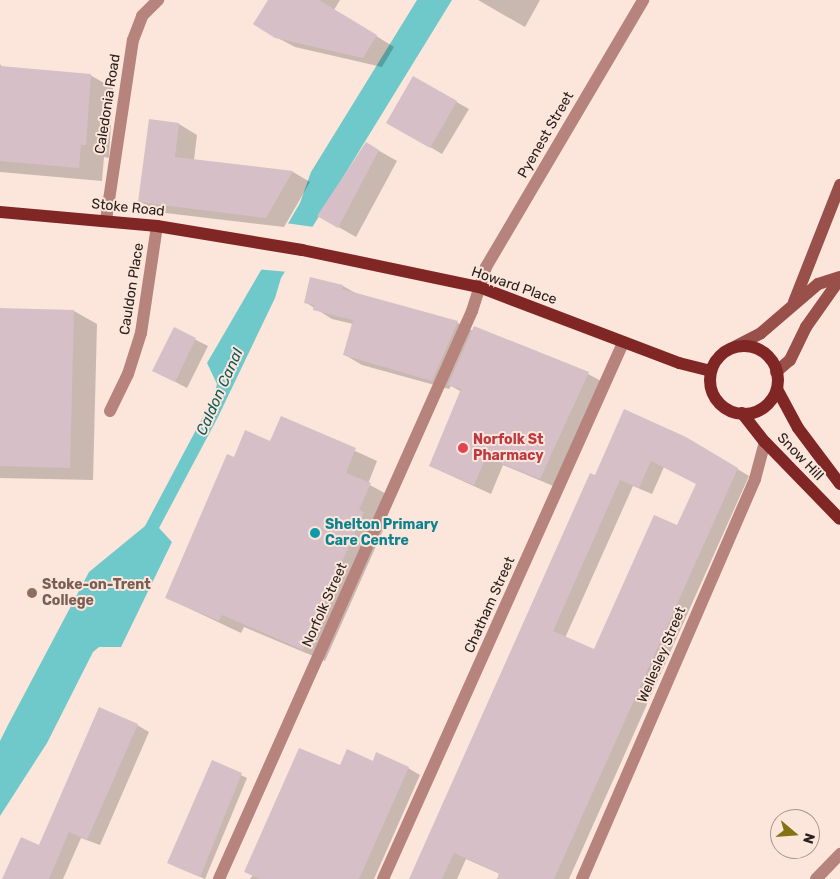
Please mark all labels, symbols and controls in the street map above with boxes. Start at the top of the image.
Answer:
street label: Caledonia Road [92,53,124,155]
street label: Pyenest Street [514,89,578,181]
street label: Stoke Road [91,196,165,220]
street label: Cauldon Place [116,242,148,336]
street label: Howard Place [469,264,559,308]
water label: Caldon Canal [193,346,247,438]
street label: Snow Hill [773,430,827,484]
place label: Norfolk St Pharmacy [473,432,544,464]
marker: Norfolk St Pharmacy [457,442,469,454]
place label: Shelton Primary Care Centre [325,517,438,550]
marker: Shelton Primary Care Centre [309,527,321,539]
street label: Chatham Street [461,554,519,656]
street label: Norfolk Street [299,560,351,650]
place label: Stoke-on-Trent College [42,577,151,610]
marker: Stoke-on-Trent College [26,587,38,599]
street label: Wellesley Street [634,604,690,706]
north arrow [770,809,820,859]
text: N [799,831,818,846]

